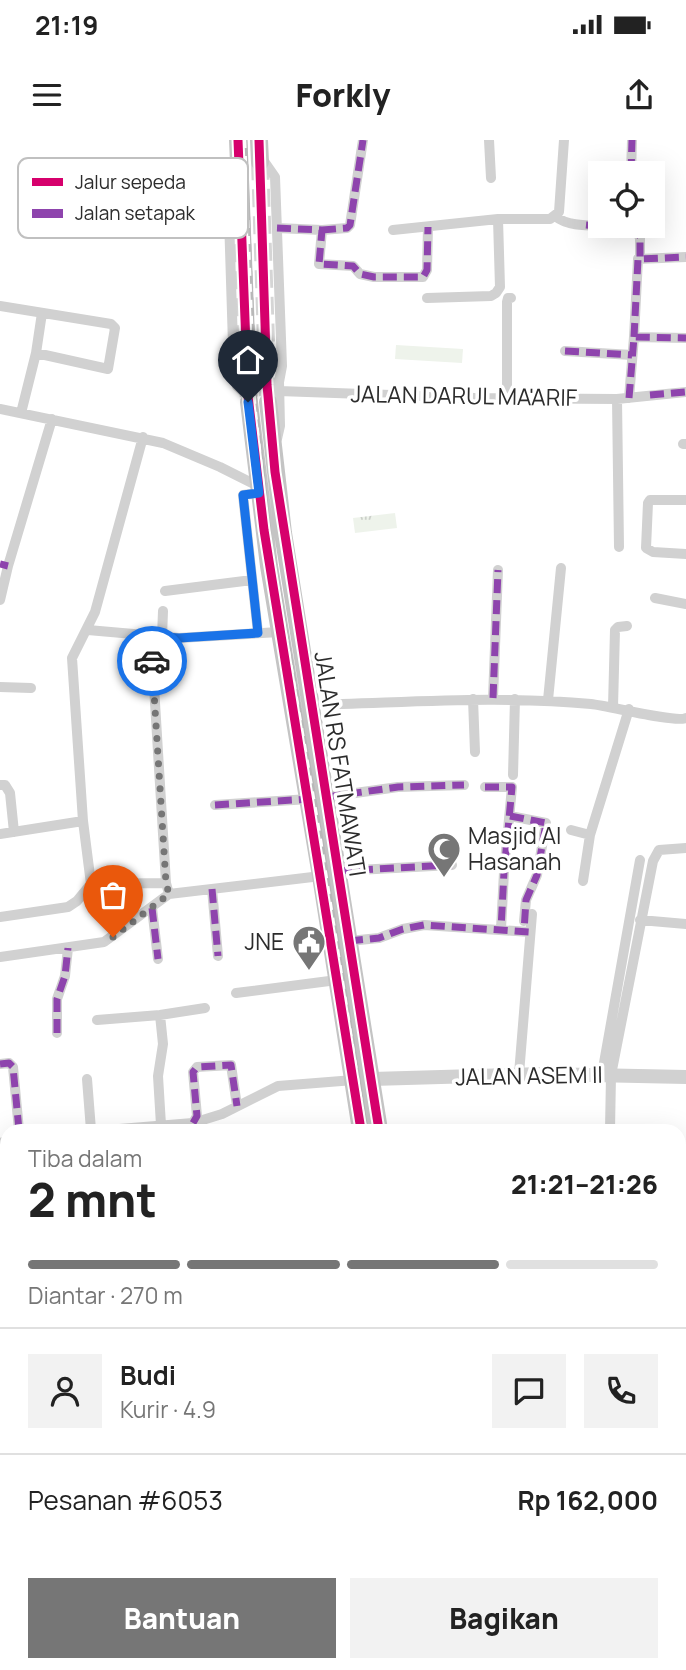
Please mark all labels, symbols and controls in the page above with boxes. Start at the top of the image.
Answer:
text: 21:19 [35,7,98,43]
text: Forkly [295,73,391,117]
icon: menu [28,76,66,114]
icon: share [620,76,658,114]
legend [18,158,248,238]
map controls [588,161,665,238]
button: locate [588,161,665,238]
text: Jalur sepeda [75,169,186,195]
text: Jalan setapak [75,200,195,226]
pin [218,330,278,402]
icon: home [229,341,267,379]
street label: JALAN DARUL MA'ARIF [350,377,578,413]
courier [117,626,187,696]
icon: car [133,642,171,680]
street label: JALAN RS FATMAWATI [307,649,375,879]
place label: Masjid Al Hasanah [468,819,561,877]
mosque icon: Masjid Al Hasanah [425,830,463,879]
pin [83,865,143,937]
icon: bag [94,876,132,914]
public building icon: JNE [290,923,328,972]
place label: JNE [244,925,284,957]
street label: JALAN ASEM II [455,1058,603,1092]
text: Tiba dalam [28,1142,142,1174]
text: 21:21–21:26 [511,1166,658,1202]
text: 2 mnt [28,1168,157,1231]
text: Diantar · 270 m [28,1279,183,1311]
button: person [28,1354,102,1428]
button: chat [492,1354,566,1428]
button: phone [584,1354,658,1428]
text: Budi [120,1357,176,1393]
text: Kurir · 4.9 [120,1393,216,1425]
text: Pesanan #6053 [28,1482,223,1518]
text: Rp 162,000 [517,1482,658,1518]
button: Bantuan [28,1578,336,1658]
button: Bagikan [350,1578,658,1658]

